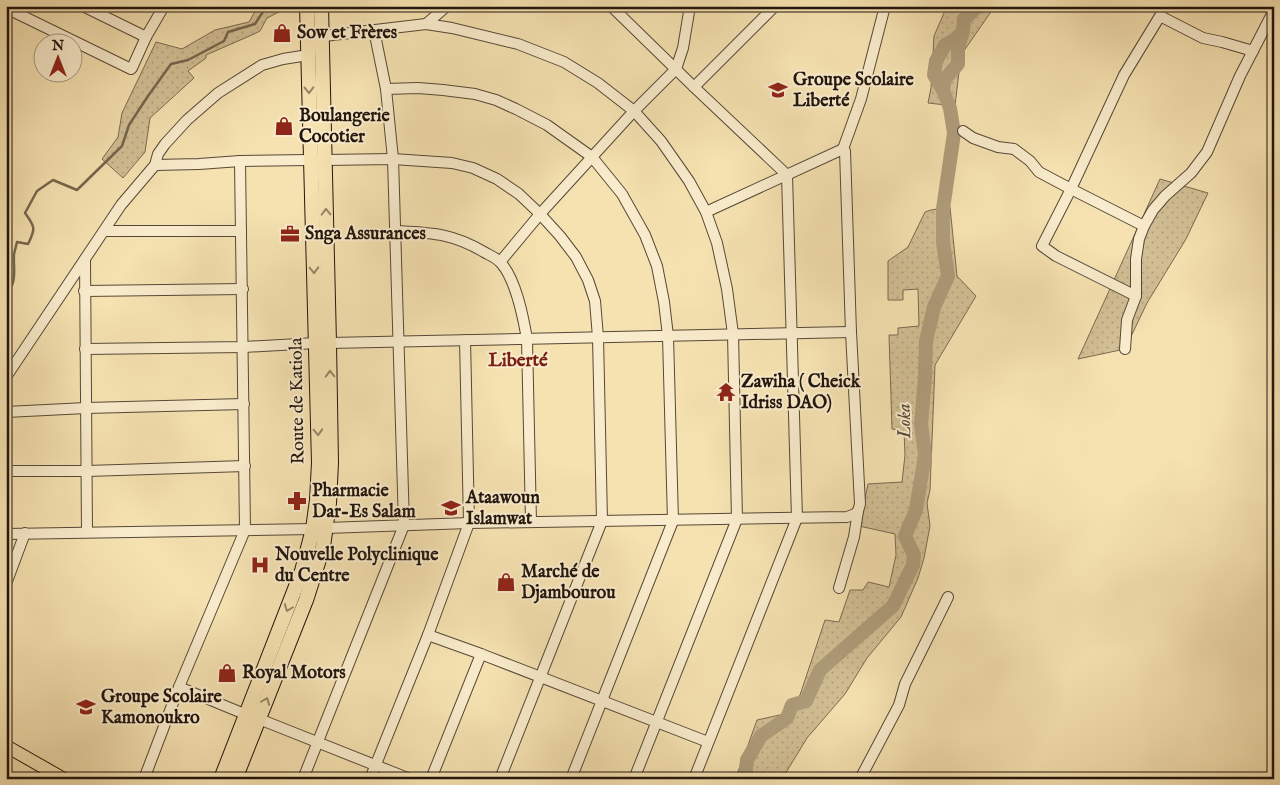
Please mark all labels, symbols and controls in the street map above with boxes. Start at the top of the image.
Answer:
shop icon: Sow et Frères [271,22,293,44]
place label: Sow et Frères [297,22,398,45]
north arrow [32,32,82,82]
text: N [51,37,64,55]
place label: Groupe Scolaire Liberté [793,69,915,113]
school or university icon: Groupe Scolaire Liberté [767,79,789,101]
one-way arrow [303,86,314,94]
place label: Boulangerie Cocotier [299,105,391,149]
shop icon: Boulangerie Cocotier [273,115,295,137]
one-way arrow [321,207,331,215]
office icon: Snga Assurances [279,223,301,245]
place label: Snga Assurances [305,223,426,246]
one-way arrow [308,266,319,274]
street label: Route de Katiola [285,337,311,465]
district label: Liberté [488,349,548,373]
one-way arrow [324,370,335,378]
place label: Zawiha ( Cheick Idriss DAO) [741,371,862,415]
temple icon: Zawiha ( Cheick Idriss DAO) [715,381,737,403]
water label: Loka [893,403,917,440]
one-way arrow [313,429,323,437]
place label: Pharmacie Dar-Es Salam [312,480,416,524]
place label: Ataawoun Islamwat [465,487,540,531]
pharmacy icon: Pharmacie Dar-Es Salam [286,490,308,512]
school or university icon: Ataawoun Islamwat [440,497,462,519]
place label: Nouvelle Polyclinique du Centre [274,544,439,588]
hospital icon: Nouvelle Polyclinique du Centre [249,554,271,576]
place label: Marché de Djambourou [521,561,616,605]
shop icon: Marché de Djambourou [495,571,517,593]
one-way arrow [284,603,294,612]
shop icon: Royal Motors [216,662,238,684]
place label: Royal Motors [242,662,346,685]
place label: Groupe Scolaire Kamonoukro [101,686,223,730]
school or university icon: Groupe Scolaire Kamonoukro [75,696,97,718]
one-way arrow [260,697,271,706]

